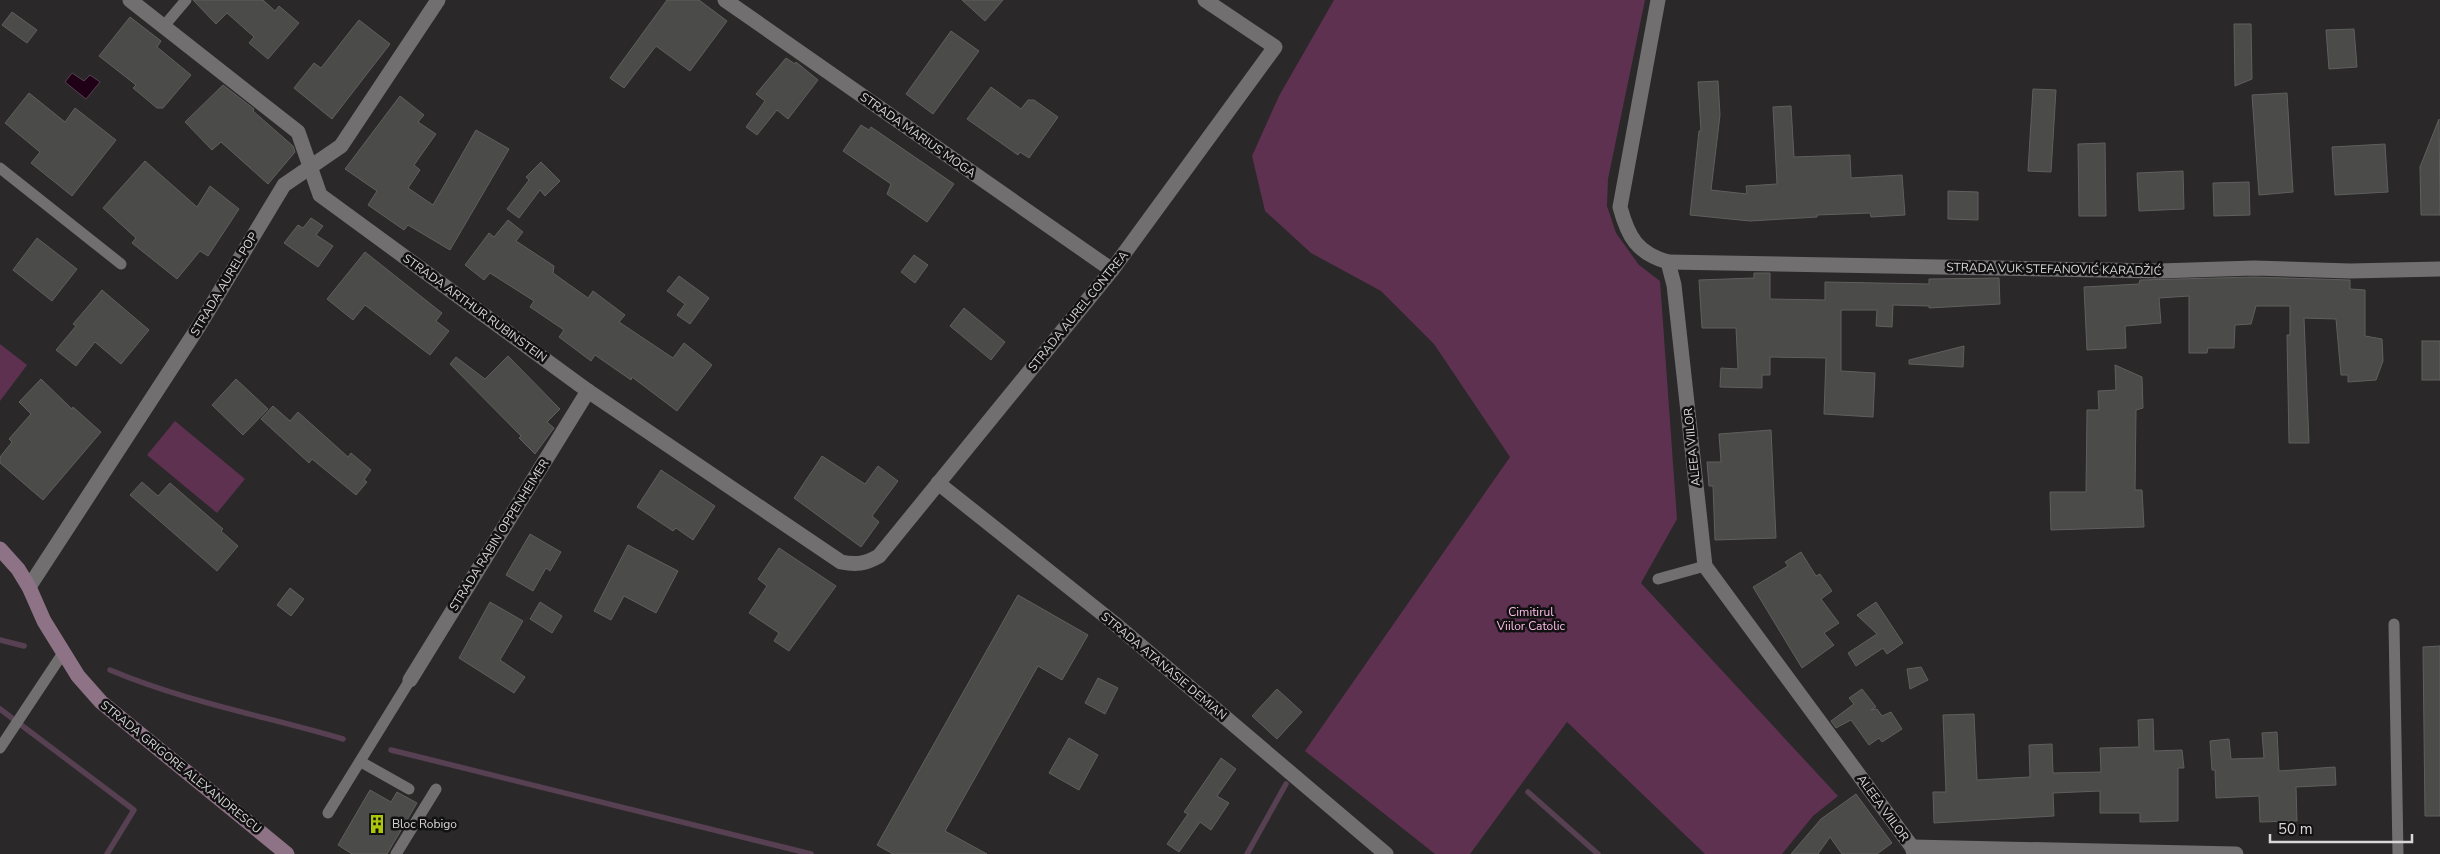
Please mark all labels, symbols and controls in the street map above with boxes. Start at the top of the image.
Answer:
street label: STRADA MARIUS MOGA [857,89,979,181]
street label: STRADA AUREL POP [187,229,261,339]
street label: STRADA AUREL CONTREA [1024,247,1132,374]
street label: STRADA ARTHUR RUBINSTEIN [400,250,550,366]
street label: STRADA VUK STEFANOVIĆ KARADŽIĆ [1946,259,2162,279]
street label: ALEEA VIILOR [1680,407,1704,487]
street label: STRADA RABIN OPPENHEIMER [446,456,552,614]
park label: Cimitirul Viilor Catolic [1496,604,1566,634]
street label: STRADA ATANASIE DEMIAN [1098,609,1230,723]
street label: STRADA GRIGORE ALEXANDRESCU [97,697,265,837]
street label: ALEEA VIILOR [1853,771,1913,845]
scale bar [2270,812,2412,844]
building icon: Bloc Robigo [366,813,388,835]
place label: Bloc Robigo [392,816,457,832]
text: 50 m [2278,819,2313,839]

